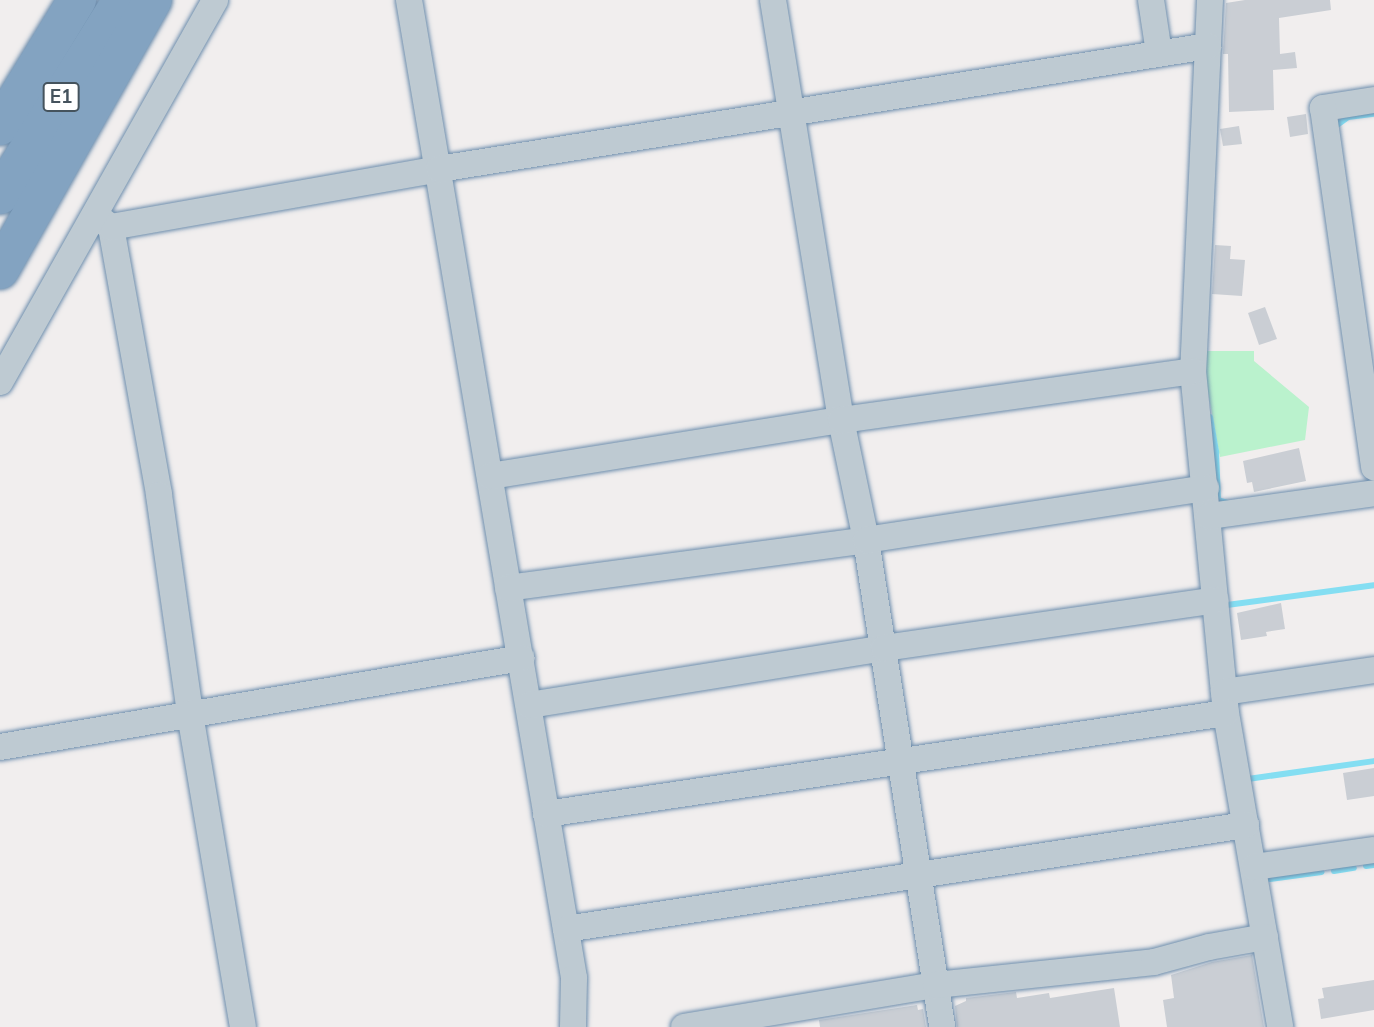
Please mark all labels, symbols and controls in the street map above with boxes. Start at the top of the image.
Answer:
road number: E1 [42,82,80,113]

